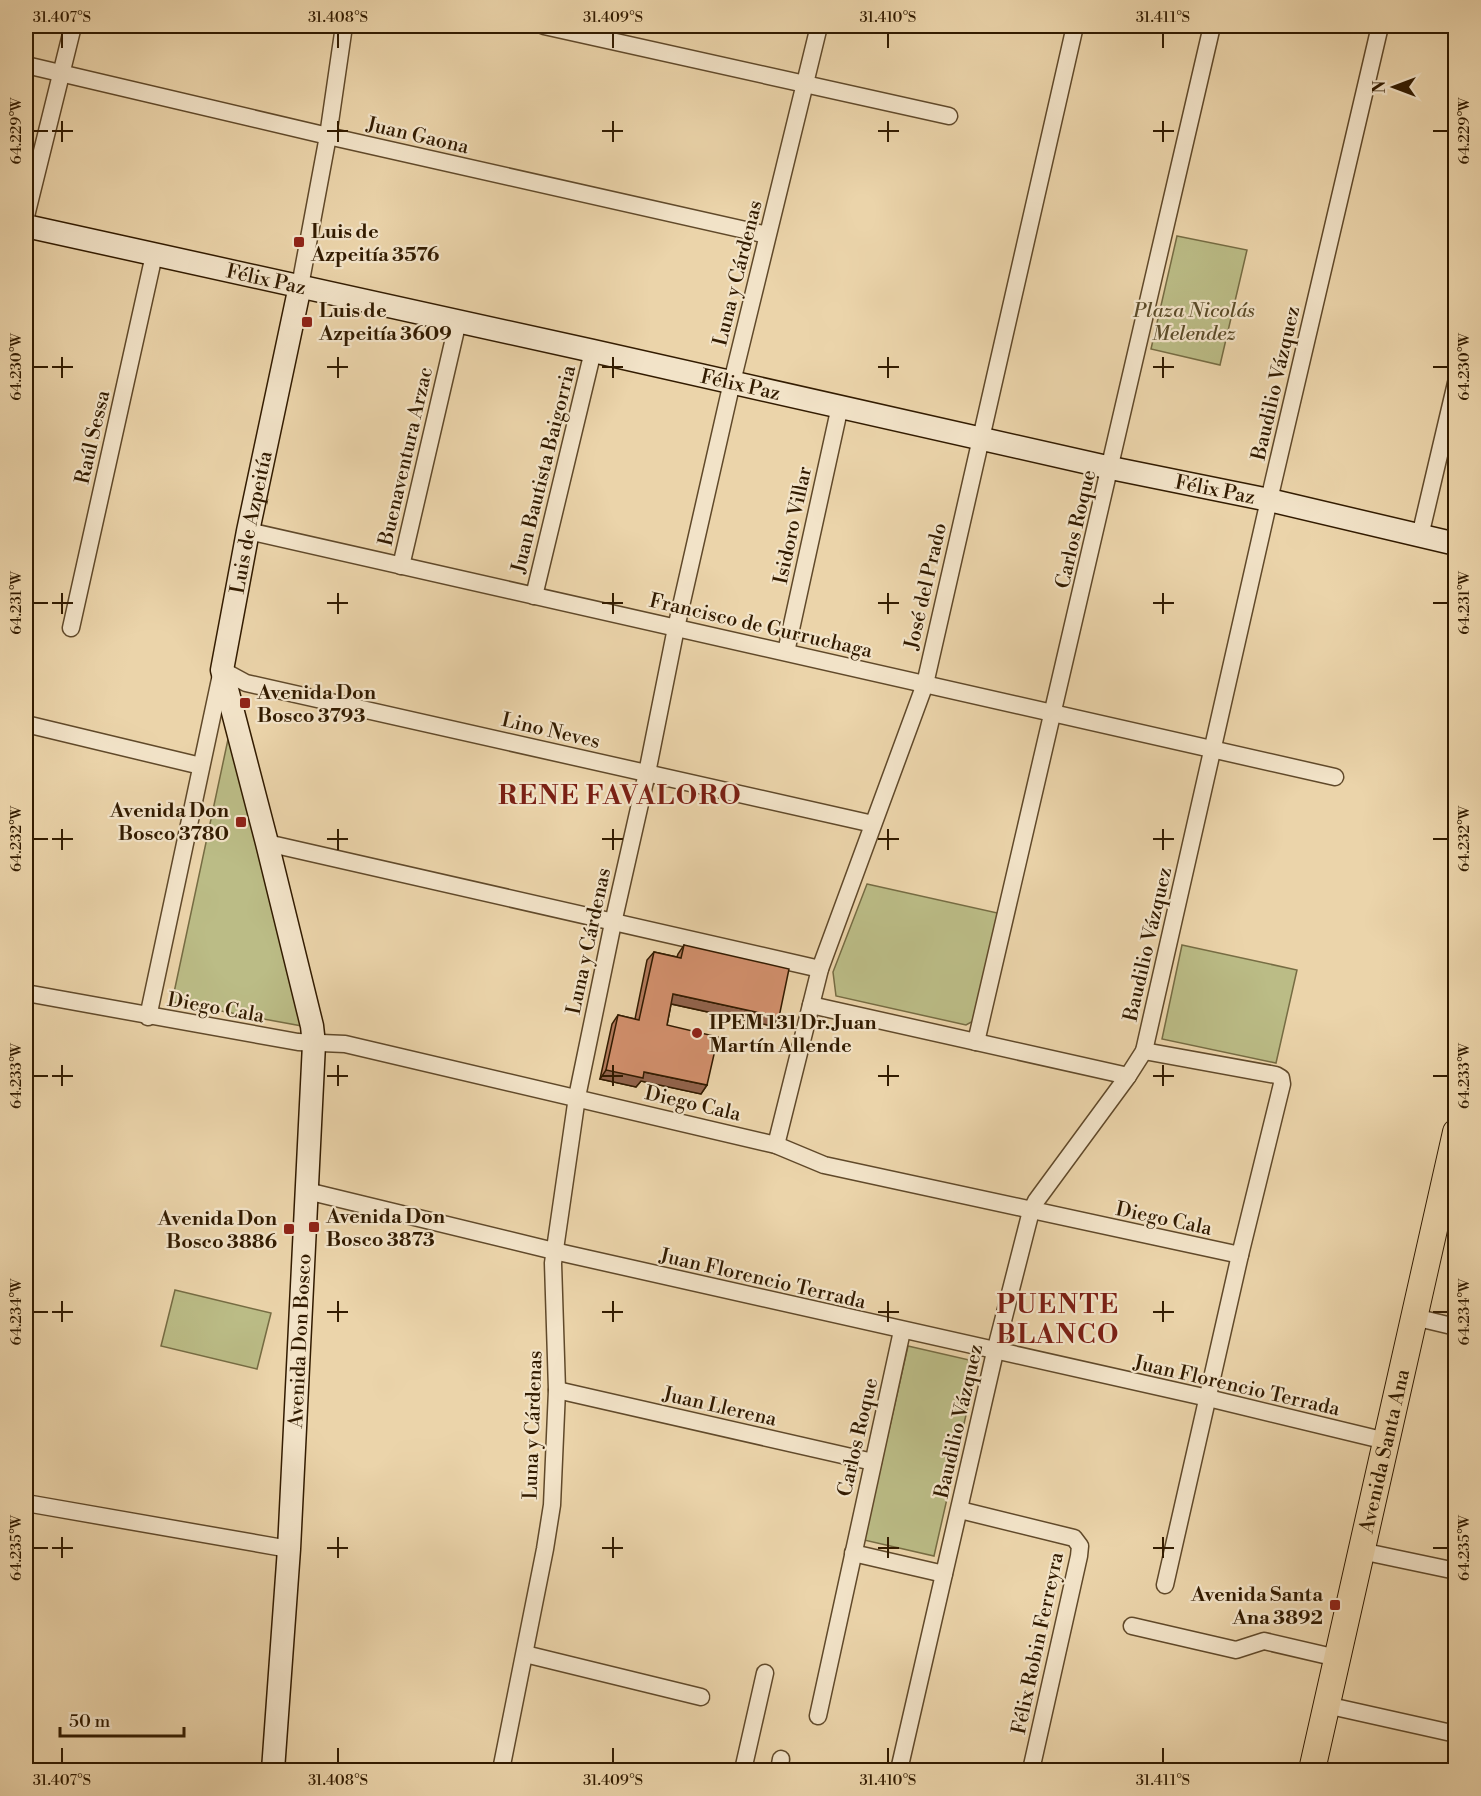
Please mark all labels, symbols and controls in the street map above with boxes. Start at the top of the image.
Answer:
text: 31.407°S [33,8,91,27]
text: 31.408°S [308,8,368,27]
text: 31.409°S [583,8,643,27]
text: 31.410°S [860,8,916,27]
text: 31.411°S [1136,8,1190,27]
north arrow [1364,57,1424,117]
text: N [1370,80,1390,93]
text: 64.229°W [7,97,26,164]
text: 64.229°W [1455,97,1474,164]
street label: Juan Gaona [363,112,472,161]
street label: Luna y Cárdenas [708,198,769,349]
place label: Luis de Azpeitía 3576 [310,220,440,268]
marker: Luis de Azpeitía 3576 [292,235,306,249]
street label: Félix Paz [224,259,308,301]
place label: Luis de Azpeitía 3609 [318,299,452,347]
park label: Plaza Nicolás Melendez [1132,299,1255,347]
street label: Baudilio Vázquez [1246,304,1306,464]
marker: Luis de Azpeitía 3609 [300,315,314,329]
text: 64.230°W [7,333,26,401]
text: 64.230°W [1455,333,1474,401]
street label: Juan Bautista Baigorria [506,362,583,577]
street label: Buenaventura Arzac [374,365,439,549]
street label: Félix Paz [698,365,783,407]
street label: Raúl Sessa [71,387,117,486]
street label: Luis de Azpeitía [226,448,279,596]
street label: Isidoro Villar [769,464,818,586]
street label: Carlos Roque [1051,468,1102,591]
street label: Félix Paz [1173,470,1257,511]
street label: José del Prado [900,521,953,653]
text: 64.231°W [7,571,26,635]
text: 64.231°W [1455,571,1474,635]
street label: Francisco de Gurruchaga [647,589,876,665]
place label: Avenida Don Bosco 3793 [256,681,377,729]
marker: Avenida Don Bosco 3793 [238,696,252,710]
street label: Lino Neves [499,708,602,755]
district label: RENE FAVALORO [498,780,742,812]
place label: Avenida Don Bosco 3780 [109,799,230,847]
text: 64.232°W [7,806,26,872]
text: 64.232°W [1455,806,1474,872]
marker: Avenida Don Bosco 3780 [234,815,248,829]
street label: Baudilio Vázquez [1118,865,1178,1025]
street label: Luna y Cárdenas [562,866,617,1017]
street label: Diego Cala [165,988,267,1029]
place label: IPEM 131 Dr. Juan Martín Allende [709,1011,877,1059]
marker: IPEM 131 Dr. Juan Martín Allende [690,1026,704,1040]
text: 64.233°W [7,1043,26,1109]
text: 64.233°W [1455,1043,1474,1109]
street label: Diego Cala [642,1081,744,1128]
street label: Diego Cala [1113,1197,1215,1242]
place label: Avenida Don Bosco 3873 [325,1205,446,1253]
place label: Avenida Don Bosco 3886 [157,1207,278,1255]
marker: Avenida Don Bosco 3873 [307,1220,321,1234]
marker: Avenida Don Bosco 3886 [282,1222,296,1236]
street label: Juan Florencio Terrada [656,1243,869,1316]
street label: Avenida Don Bosco [284,1253,318,1430]
text: 64.234°W [7,1278,26,1345]
text: 64.234°W [1455,1278,1474,1345]
district label: PUENTE BLANCO [996,1289,1120,1351]
street label: Baudilio Vázquez [929,1342,989,1502]
street label: Luna y Cárdenas [518,1350,549,1500]
street label: Juan Florencio Terrada [1130,1350,1343,1423]
street label: Avenida Santa Ana [1355,1366,1416,1537]
street label: Carlos Roque [833,1376,884,1499]
street label: Juan Llerena [659,1382,780,1433]
text: 64.235°W [7,1515,26,1581]
text: 64.235°W [1455,1515,1474,1581]
street label: Félix Robin Ferreyra [1007,1549,1070,1737]
place label: Avenida Santa Ana 3892 [1190,1583,1323,1631]
marker: Avenida Santa Ana 3892 [1328,1598,1342,1612]
scale bar [60,1700,184,1738]
text: 50 m [69,1710,111,1733]
text: 31.407°S [33,1771,91,1790]
text: 31.408°S [308,1771,368,1790]
text: 31.409°S [583,1771,643,1790]
text: 31.410°S [860,1771,916,1790]
text: 31.411°S [1136,1771,1190,1790]

